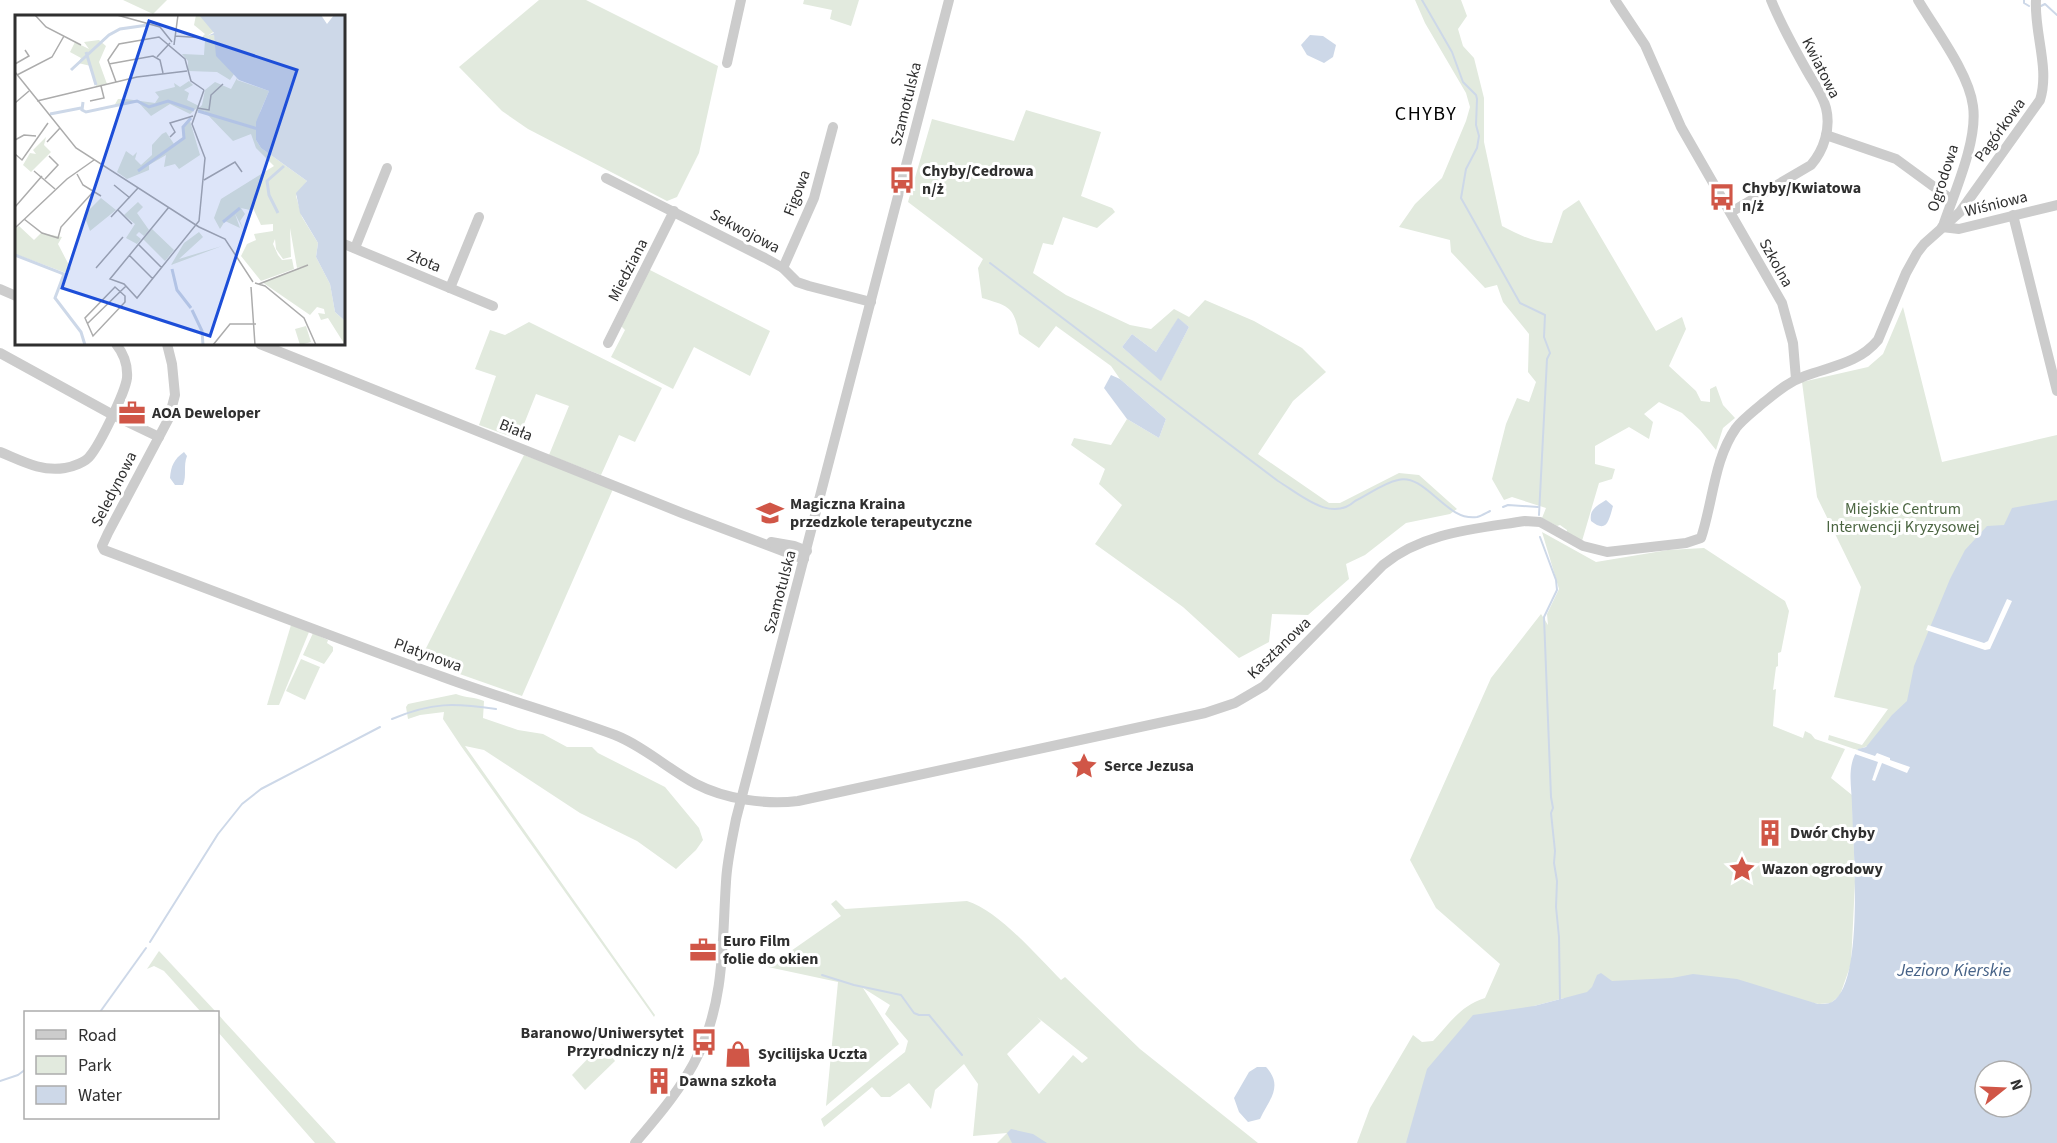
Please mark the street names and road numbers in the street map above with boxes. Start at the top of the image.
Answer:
street label: Kwiatowa [1796,34,1846,102]
street label: Szamotulska [885,60,927,148]
street label: Pagórkowa [1969,94,2031,166]
street label: Ogrodowa [1922,141,1964,215]
street label: Figowa [778,167,816,219]
street label: Wiśniowa [1962,186,2030,222]
street label: Sekwojowa [706,203,784,259]
street label: Miedziana [603,235,653,305]
street label: Szkolna [1754,235,1798,291]
street label: Złota [404,244,444,278]
street label: Biała [496,413,536,447]
street label: Seledynowa [86,448,142,530]
street label: Szamotulska [758,548,802,636]
street label: Kasztanowa [1242,612,1316,684]
street label: Platynowa [391,633,465,677]

